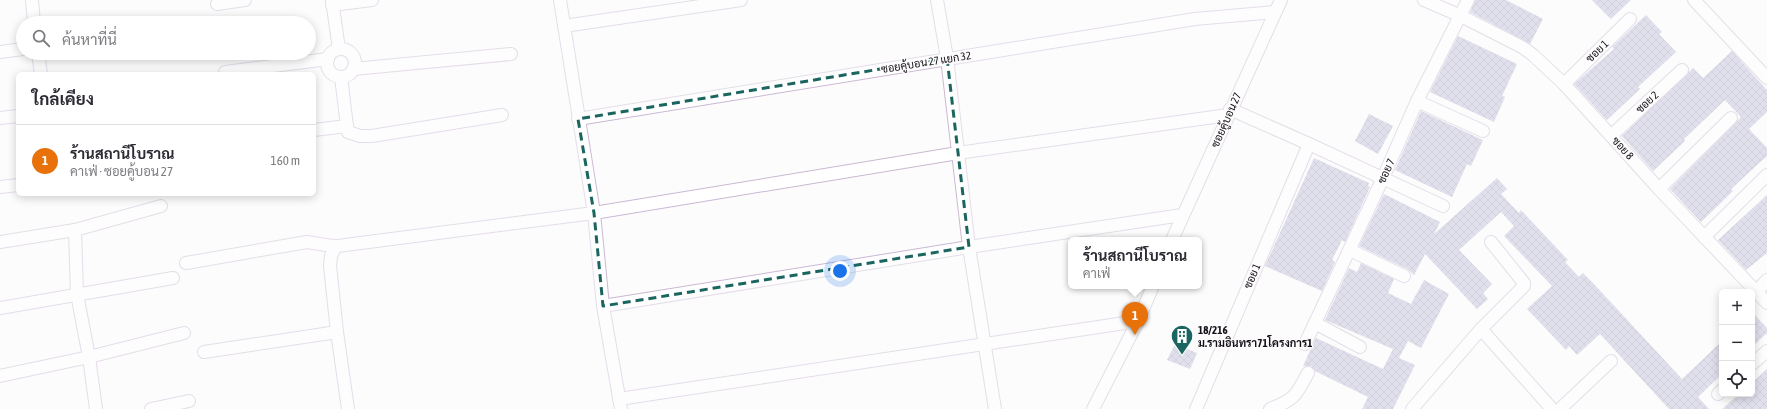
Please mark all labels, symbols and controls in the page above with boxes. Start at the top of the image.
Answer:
search box [16,16,316,60]
icon: search [30,27,52,49]
text: ค้นหาที่นี่ [62,31,117,48]
street label: ซอย 1 [1583,38,1611,64]
street label: ซอยคู้บอน 27 แยก 32 [880,48,972,77]
text: ใกล้เคียง [32,89,94,109]
street label: ซอย 2 [1633,89,1661,115]
street label: ซอยคู้บอน 27 [1208,90,1245,150]
street label: ซอย 8 [1610,134,1636,162]
text: ร้านสถานีโบราณ [70,145,175,162]
text: 1 [42,153,48,168]
text: 160 m [271,153,300,168]
street label: ซอย 7 [1375,157,1397,185]
text: คาเฟ่ · ซอยคู้บอน 27 [70,164,173,179]
popup [1068,237,1202,289]
text: ร้านสถานีโบราณ [1083,247,1187,264]
your location [830,261,850,281]
street label: ซอย 1 [1241,262,1263,290]
text: คาเฟ่ [1083,266,1110,281]
map controls [1719,289,1755,397]
button: + [1719,289,1755,325]
pin: 1 [1122,302,1148,335]
building icon: 18/216 ม.รามอินทรา71โครงการ1 [1169,323,1195,356]
place label: 18/216 ม.รามอินทรา71โครงการ1 [1198,324,1313,349]
button: − [1719,325,1755,361]
button: locate [1719,361,1755,397]

